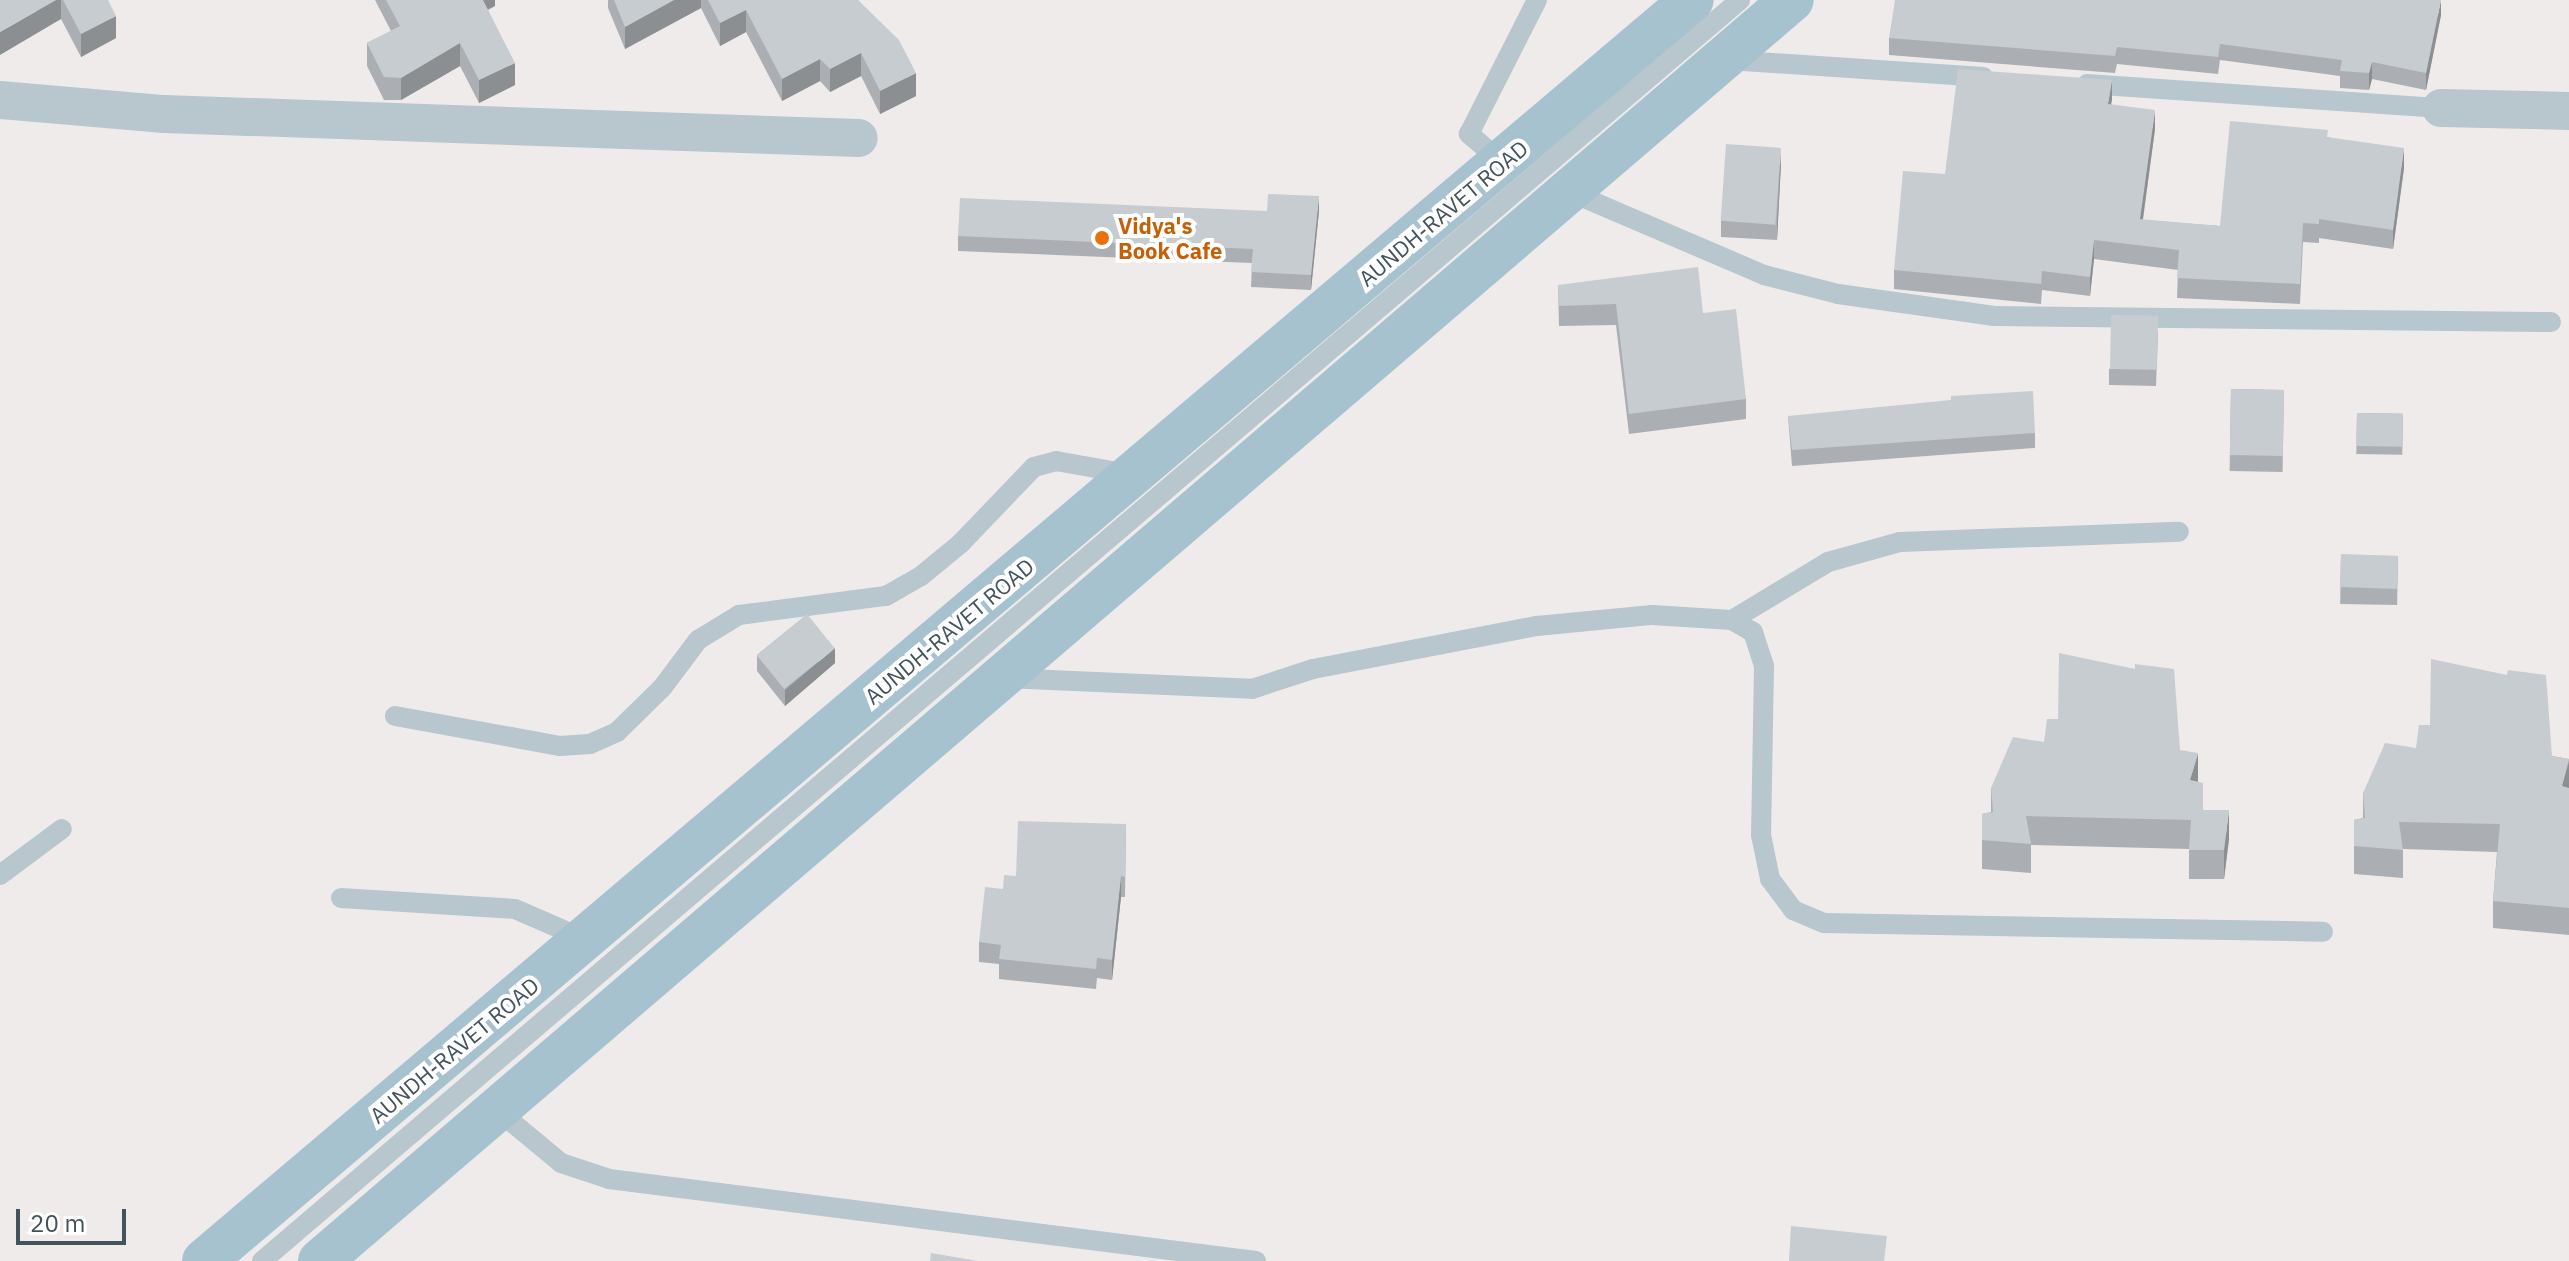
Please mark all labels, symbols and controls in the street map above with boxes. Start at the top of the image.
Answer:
street label: AUNDH-RAVET ROAD [1353,135,1533,291]
place label: Vidya's Book Cafe [1118,212,1222,264]
marker: Vidya's Book Cafe [1093,229,1111,247]
street label: AUNDH-RAVET ROAD [859,553,1039,709]
street label: AUNDH-RAVET ROAD [364,972,544,1128]
scale bar [20,1193,130,1243]
text: 20 m [30,1207,85,1239]

